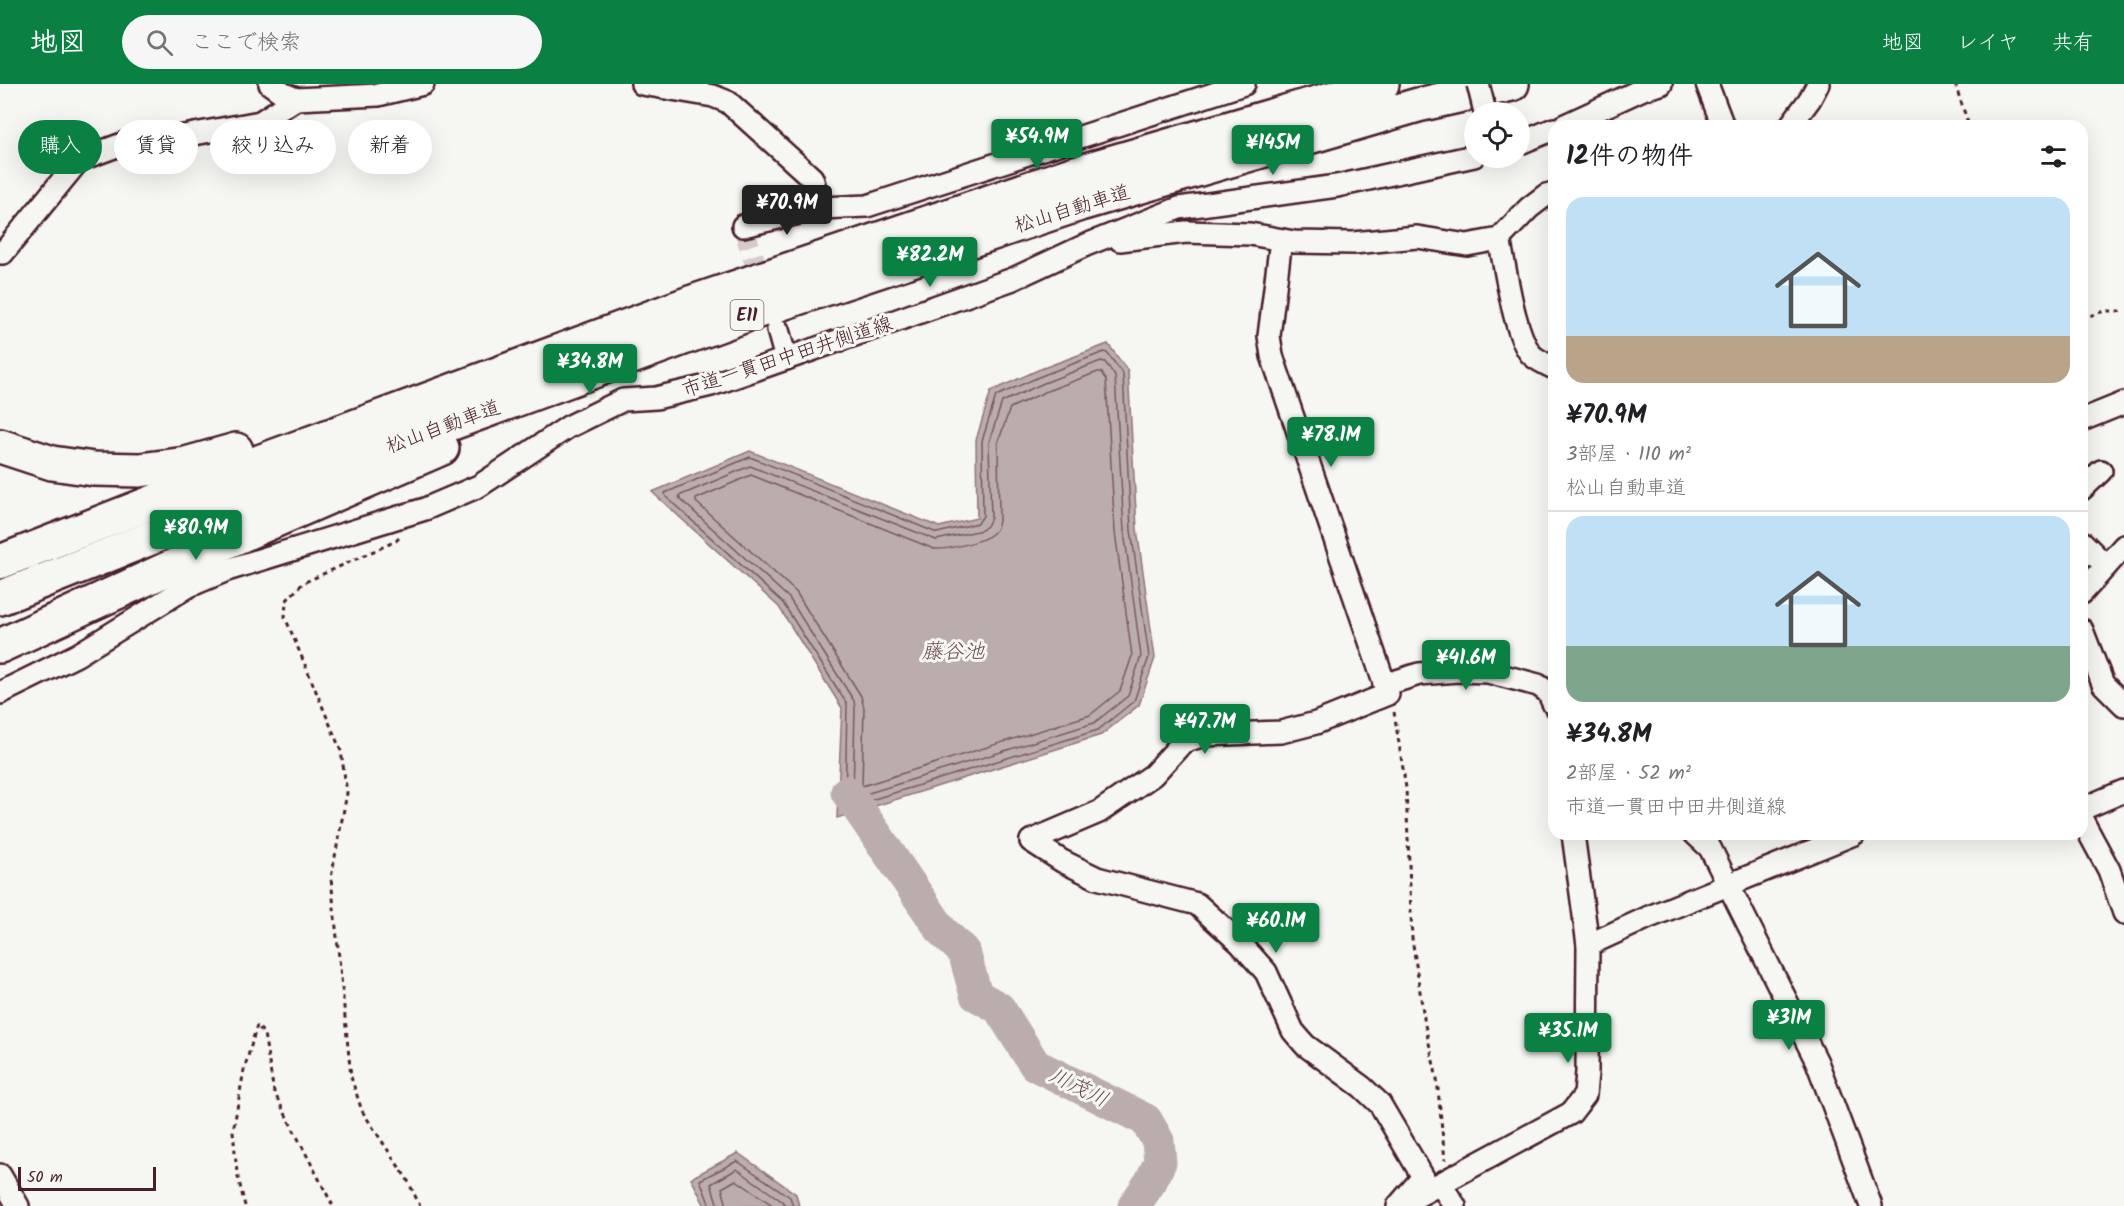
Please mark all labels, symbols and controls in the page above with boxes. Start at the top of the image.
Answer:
search box [122,15,542,69]
text: 地図 [30,21,86,66]
icon: search [143,26,176,59]
text: ここで検索 [191,26,301,61]
text: 地図 [1882,27,1924,60]
text: レイヤ [1957,27,2019,60]
text: 共有 [2052,27,2094,60]
map controls [1464,102,1530,168]
button: locate [1464,102,1530,168]
pin: ¥54.9M [988,119,1086,170]
chip: 購入 [18,120,102,174]
chip: 賃貸 [114,120,198,174]
chip: 絞り込み [210,120,336,174]
chip: 新着 [348,120,432,174]
text: ¥54.9M [1005,122,1069,154]
pin: ¥145M [1231,125,1315,176]
text: ¥145M [1246,128,1300,160]
text: 12件の物件 [1566,136,1693,178]
icon: filters [2037,140,2070,173]
street label: 松山自動車道 [1011,177,1135,243]
pin: ¥70.9M [738,185,836,236]
text: ¥70.9M [756,188,818,220]
icon: home [1764,236,1872,344]
pin: ¥82.2M [881,237,979,288]
text: ¥82.2M [896,240,964,272]
road number: E11 [730,300,764,330]
street label: 市道一貫田中田井側道線 [678,309,897,407]
pin: ¥34.8M [541,344,639,395]
text: ¥34.8M [557,347,623,379]
street label: 松山自動車道 [382,392,506,463]
text: ¥70.9M [1566,395,1647,437]
pin: ¥78.1M [1282,417,1380,468]
text: ¥78.1M [1301,420,1361,452]
text: 3部屋 · 110 m² [1566,439,1691,471]
text: 松山自動車道 [1566,473,1686,505]
pin: ¥80.9M [147,510,245,561]
text: ¥80.9M [164,513,228,545]
icon: home [1764,555,1872,663]
water label: 藤谷池 [922,636,985,669]
pin: ¥41.6M [1417,640,1515,691]
text: ¥41.6M [1436,643,1496,675]
pin: ¥47.7M [1156,704,1254,755]
text: ¥47.7M [1174,707,1236,739]
text: ¥34.8M [1566,714,1652,756]
text: 2部屋 · 52 m² [1566,758,1691,790]
text: 市道一貫田中田井側道線 [1566,792,1786,824]
pin: ¥60.1M [1227,903,1325,954]
text: ¥60.1M [1246,906,1306,938]
pin: ¥31M [1753,1000,1825,1051]
text: ¥31M [1767,1003,1811,1035]
pin: ¥35.1M [1519,1013,1617,1064]
text: ¥35.1M [1538,1016,1598,1048]
water label: 川茂川 [1043,1060,1114,1117]
scale bar [18,1164,156,1192]
text: 50 m [27,1165,63,1190]

